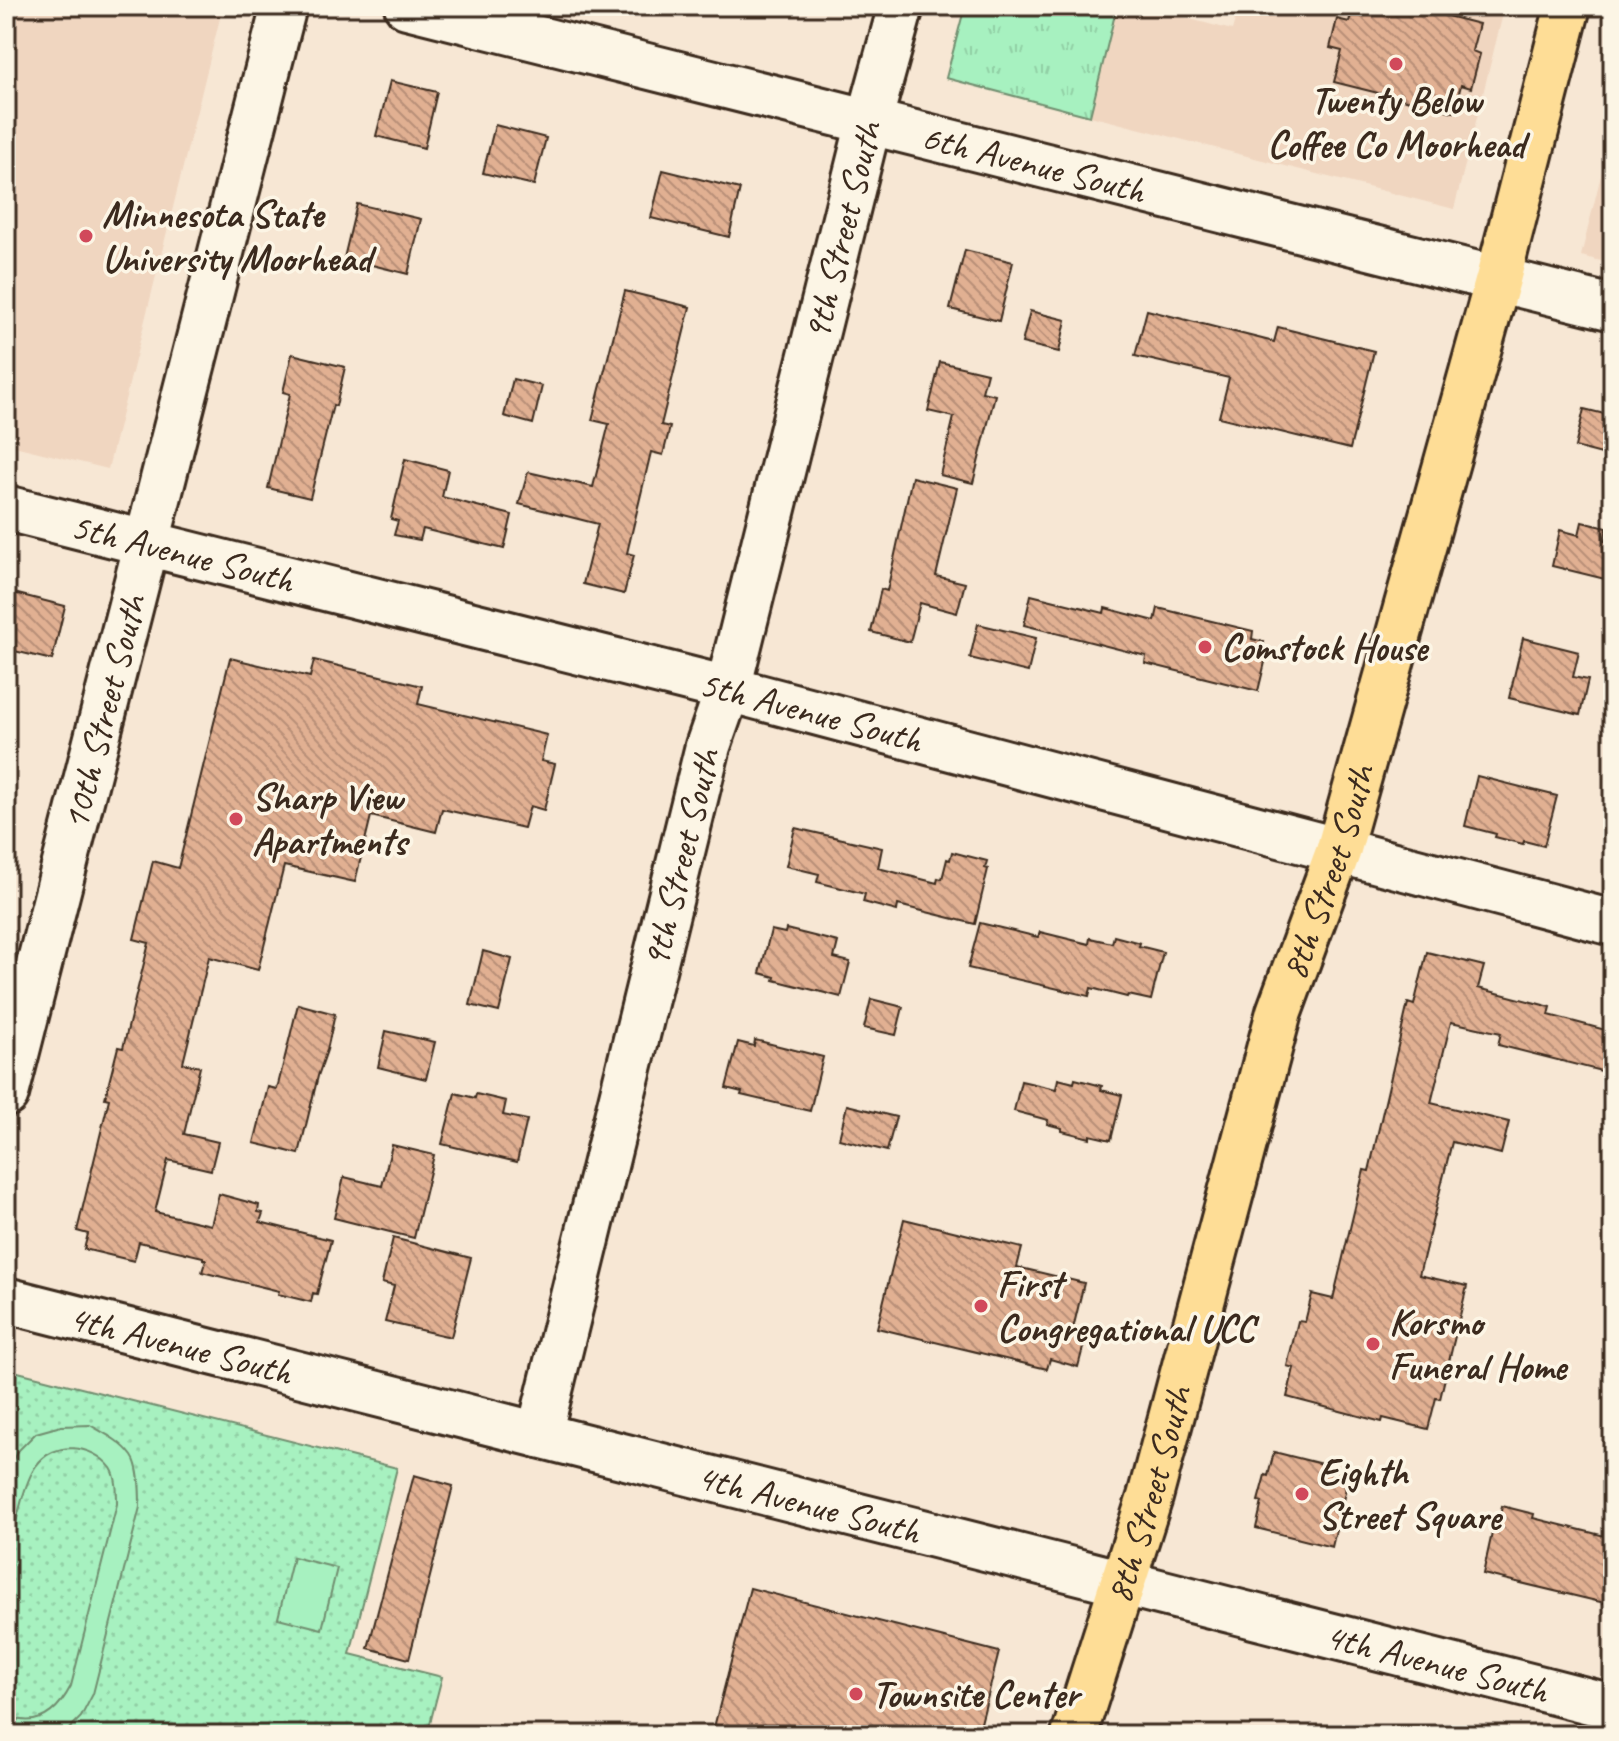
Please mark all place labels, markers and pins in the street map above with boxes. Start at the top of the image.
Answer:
marker: Twenty Below Coffee Co Moorhead [1387,55,1405,73]
place label: Twenty Below Coffee Co Moorhead [1267,77,1531,168]
place label: Minnesota State University Moorhead [102,191,378,282]
marker: Minnesota State University Moorhead [77,227,95,245]
place label: Comstock House [1221,624,1430,671]
marker: Comstock House [1196,638,1214,656]
place label: Sharp View Apartments [252,774,410,865]
marker: Sharp View Apartments [227,810,245,828]
place label: First Congregational UCC [997,1261,1260,1352]
marker: First Congregational UCC [972,1297,990,1315]
place label: Korsmo Funeral Home [1389,1299,1569,1390]
marker: Korsmo Funeral Home [1364,1335,1382,1353]
place label: Eighth Street Square [1318,1449,1504,1540]
marker: Eighth Street Square [1293,1485,1311,1503]
place label: Townsite Center [872,1671,1083,1718]
marker: Townsite Center [847,1685,865,1703]

